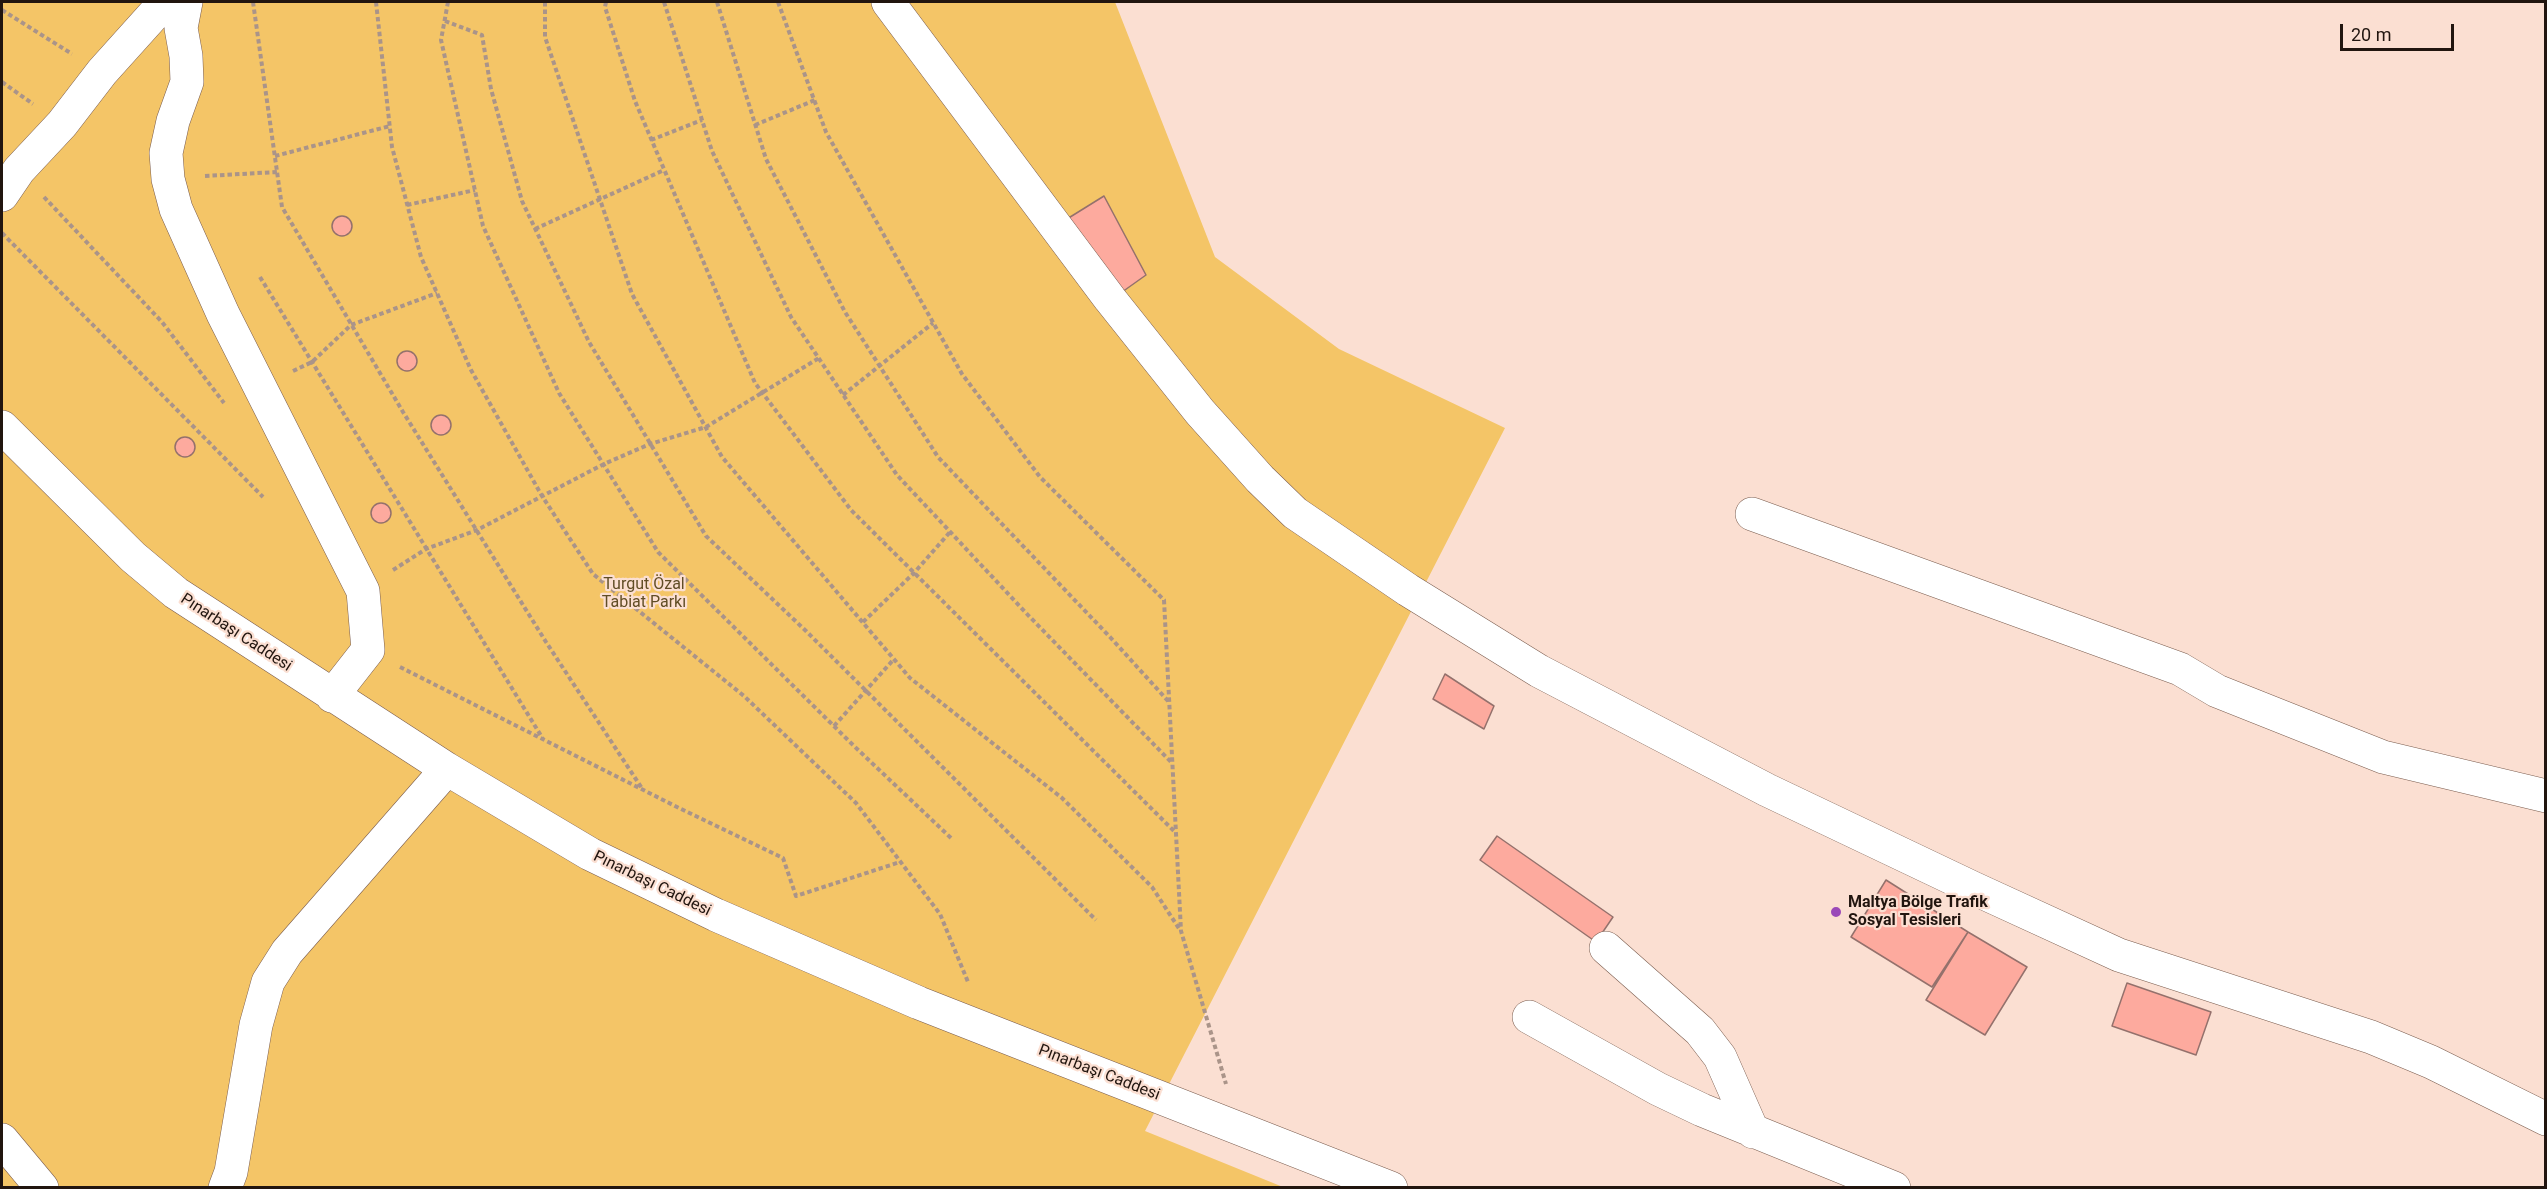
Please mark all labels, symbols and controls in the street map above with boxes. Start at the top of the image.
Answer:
scale bar [2343,12,2457,50]
text: 20 m [2351,24,2391,45]
park label: Turgut Özal Tabiat Parkı [602,575,686,613]
street label: Pınarbaşı Caddesi [177,590,295,676]
street label: Pınarbaşı Caddesi [590,847,714,921]
place label: Maltya Bölge Trafik Sosyal Tesisleri [1848,893,1988,931]
marker: Maltya Bölge Trafik Sosyal Tesisleri [1829,905,1843,919]
street label: Pınarbaşı Caddesi [1035,1041,1163,1105]

